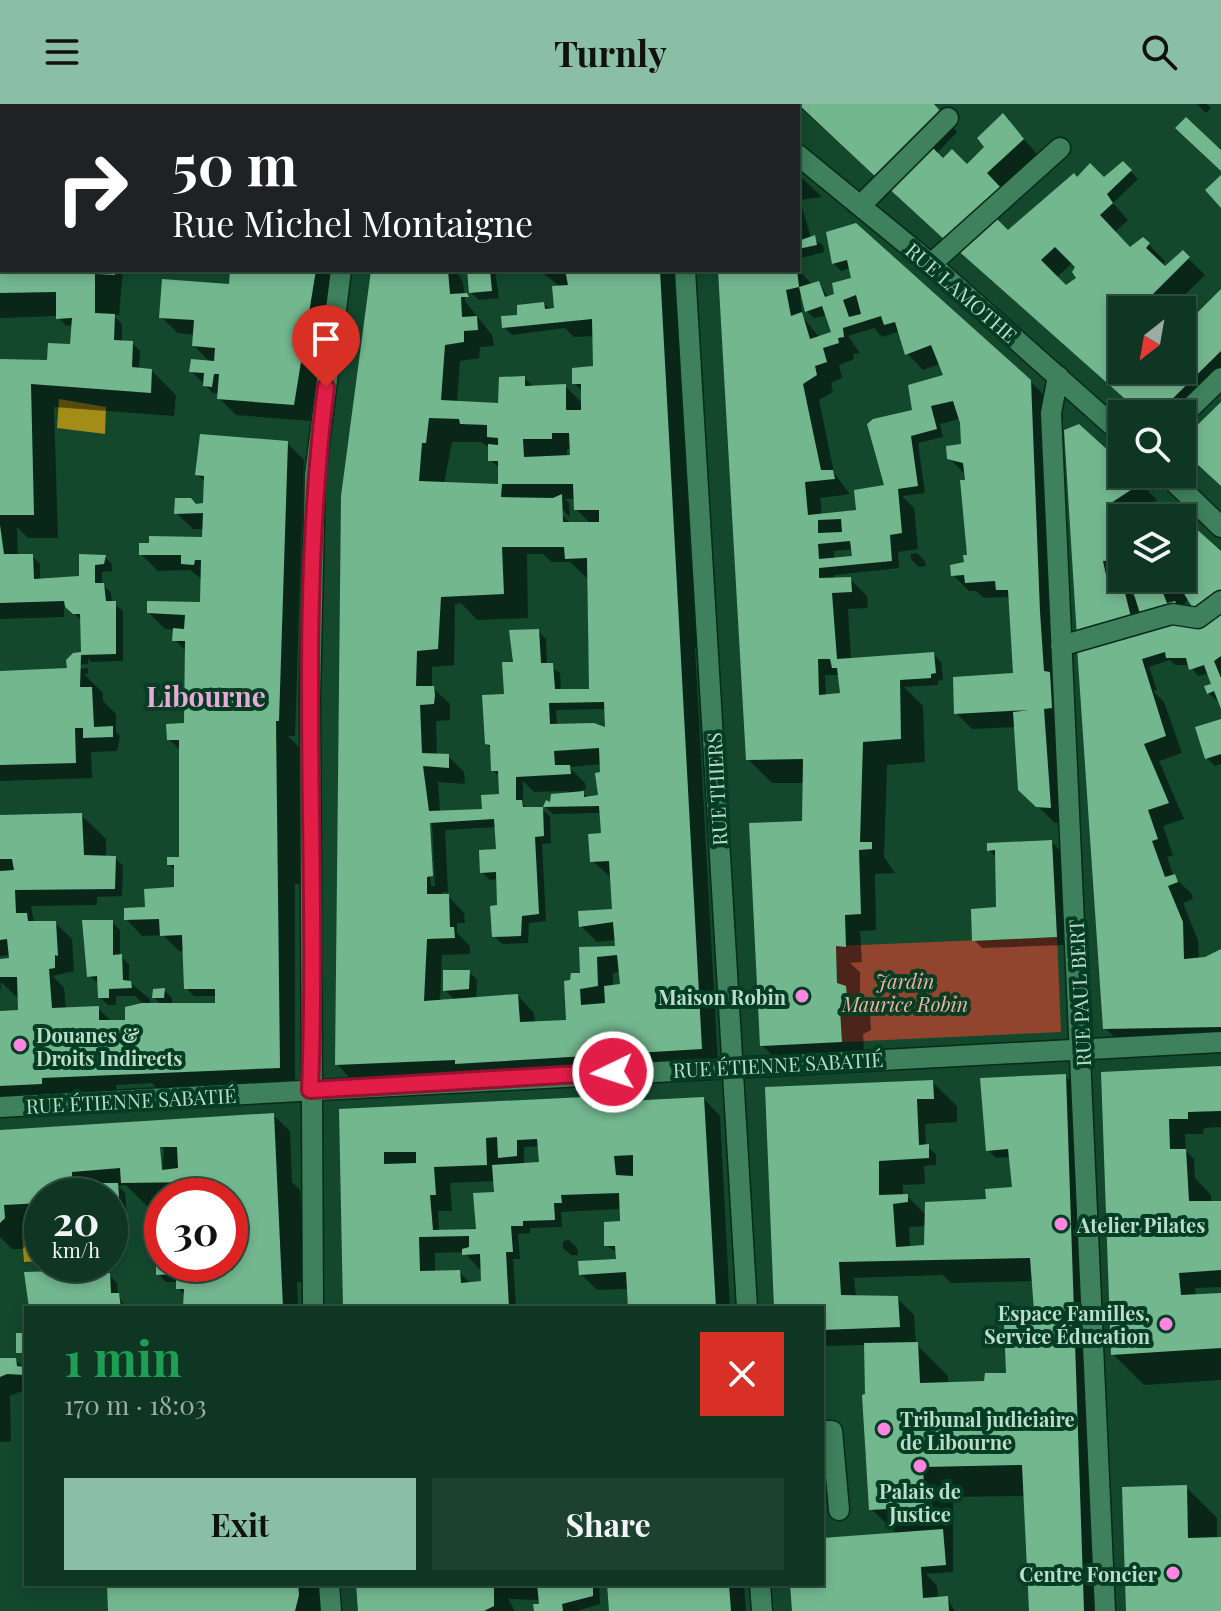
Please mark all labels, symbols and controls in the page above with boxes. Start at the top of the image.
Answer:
text: Turnly [554,28,667,76]
icon: menu [40,30,84,74]
icon: search [1137,30,1181,74]
text: 50 m [172,126,298,201]
icon: right [40,136,144,240]
text: Rue Michel Montaigne [172,198,533,246]
street label: RUE LAMOTHE [901,236,1023,348]
north arrow [1108,296,1196,384]
map controls [1108,296,1196,592]
pin [292,305,360,387]
icon: arrive [304,317,348,361]
button: search [1108,400,1196,488]
button: layers [1108,504,1196,592]
district label: Libourne [146,677,266,714]
street label: RUE THIERS [700,732,732,846]
street label: RUE PAUL BERT [1062,919,1096,1067]
park label: Jardin Maurice Robin [841,967,968,1017]
place label: Maison Robin [658,983,787,1010]
marker: Maison Robin [793,987,811,1005]
place label: Douanes & Droits Indirects [36,1021,183,1071]
position arrow [571,1030,655,1114]
marker: Douanes & Droits Indirects [11,1036,29,1054]
street label: RUE ÉTIENNE SABATIÉ [672,1045,884,1083]
street label: RUE ÉTIENNE SABATIÉ [25,1081,237,1119]
speed limit sign: 30 [144,1178,248,1282]
text: 20 [53,1193,99,1246]
place label: Atelier Pilates [1076,1211,1205,1238]
marker: Atelier Pilates [1052,1215,1070,1233]
text: km/h [52,1236,100,1263]
place label: Espace Familles, Service Éducation [984,1299,1151,1349]
marker: Espace Familles, Service Éducation [1157,1315,1175,1333]
text: 1 min [64,1325,182,1389]
button: close [700,1332,784,1416]
text: 170 m · 18:03 [64,1387,207,1422]
place label: Tribunal judiciaire de Libourne [900,1405,1075,1455]
marker: Tribunal judiciaire de Libourne [875,1420,893,1438]
marker: Palais de Justice [911,1457,929,1475]
place label: Palais de Justice [879,1477,961,1527]
button: Exit [64,1478,416,1570]
button: Share [432,1478,784,1570]
place label: Centre Foncier [1019,1560,1158,1587]
marker: Centre Foncier [1164,1564,1182,1582]

